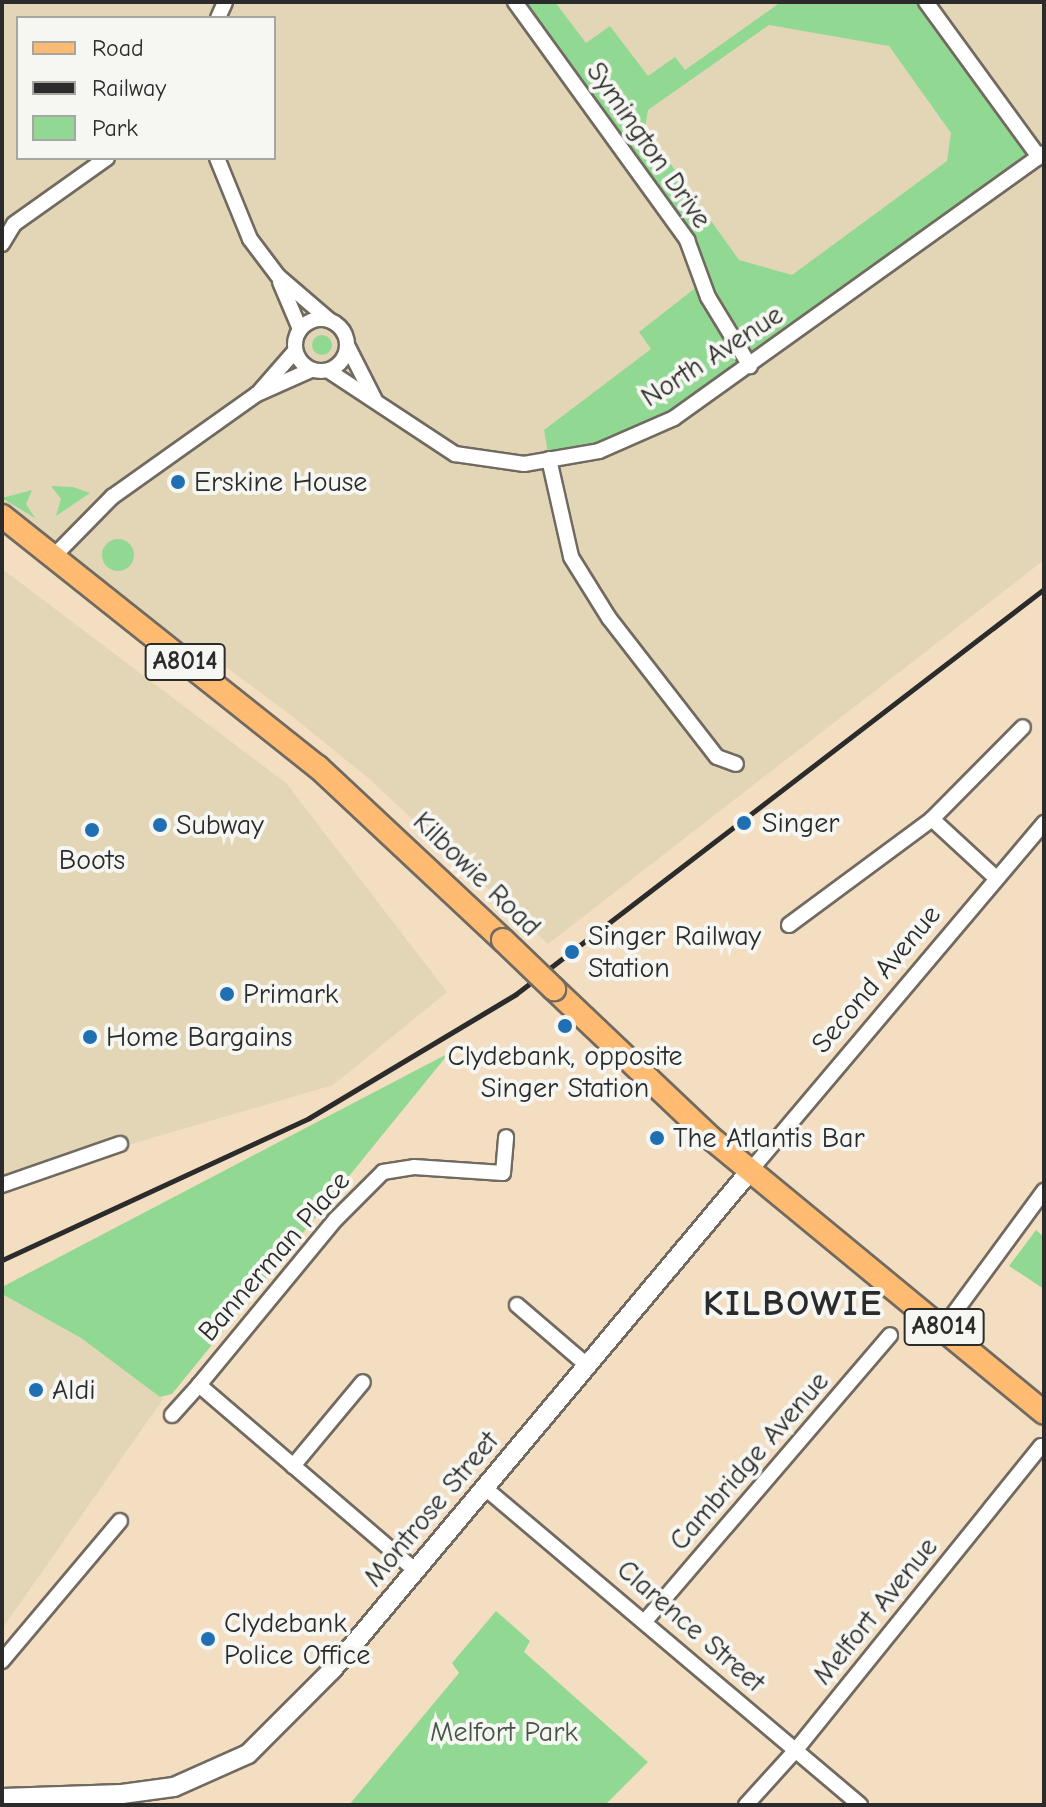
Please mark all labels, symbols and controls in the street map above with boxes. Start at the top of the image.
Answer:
legend [16,16,276,160]
text: Road [92,34,144,62]
street label: Symington Drive [579,56,719,234]
text: Railway [92,74,166,102]
text: Park [92,114,138,142]
street label: North Avenue [635,298,789,414]
place label: Erskine House [194,465,367,499]
marker: Erskine House [169,473,187,491]
road number: A8014 [143,640,227,684]
street label: Kilbowie Road [406,805,548,943]
place label: Singer [762,806,839,840]
place label: Subway [176,808,264,842]
marker: Singer [733,812,755,834]
marker: Subway [151,816,169,834]
marker: Boots [83,821,101,839]
place label: Boots [59,843,125,877]
street label: Second Avenue [804,898,948,1060]
place label: Singer Railway Station [588,919,761,985]
marker: Singer Railway Station [563,943,581,961]
place label: Primark [243,977,338,1011]
marker: Primark [218,985,236,1003]
marker: Clydebank, opposite Singer Station [556,1017,574,1035]
place label: Home Bargains [106,1020,292,1054]
marker: Home Bargains [81,1028,99,1046]
place label: Clydebank, opposite Singer Station [447,1039,683,1105]
place label: The Atlantis Bar [673,1121,865,1155]
marker: The Atlantis Bar [648,1129,666,1147]
street label: Bannerman Place [191,1164,357,1348]
district label: KILBOWIE [703,1282,883,1326]
road number: A8014 [902,1305,986,1349]
street label: Cambridge Avenue [662,1365,836,1557]
place label: Aldi [52,1373,96,1407]
marker: Aldi [27,1381,45,1399]
street label: Montrose Street [356,1425,506,1593]
street label: Melfort Avenue [805,1531,945,1691]
street label: Clarence Street [610,1553,772,1699]
place label: Clydebank Police Office [224,1606,370,1672]
marker: Clydebank Police Office [199,1630,217,1648]
park label: Melfort Park [430,1715,578,1749]

